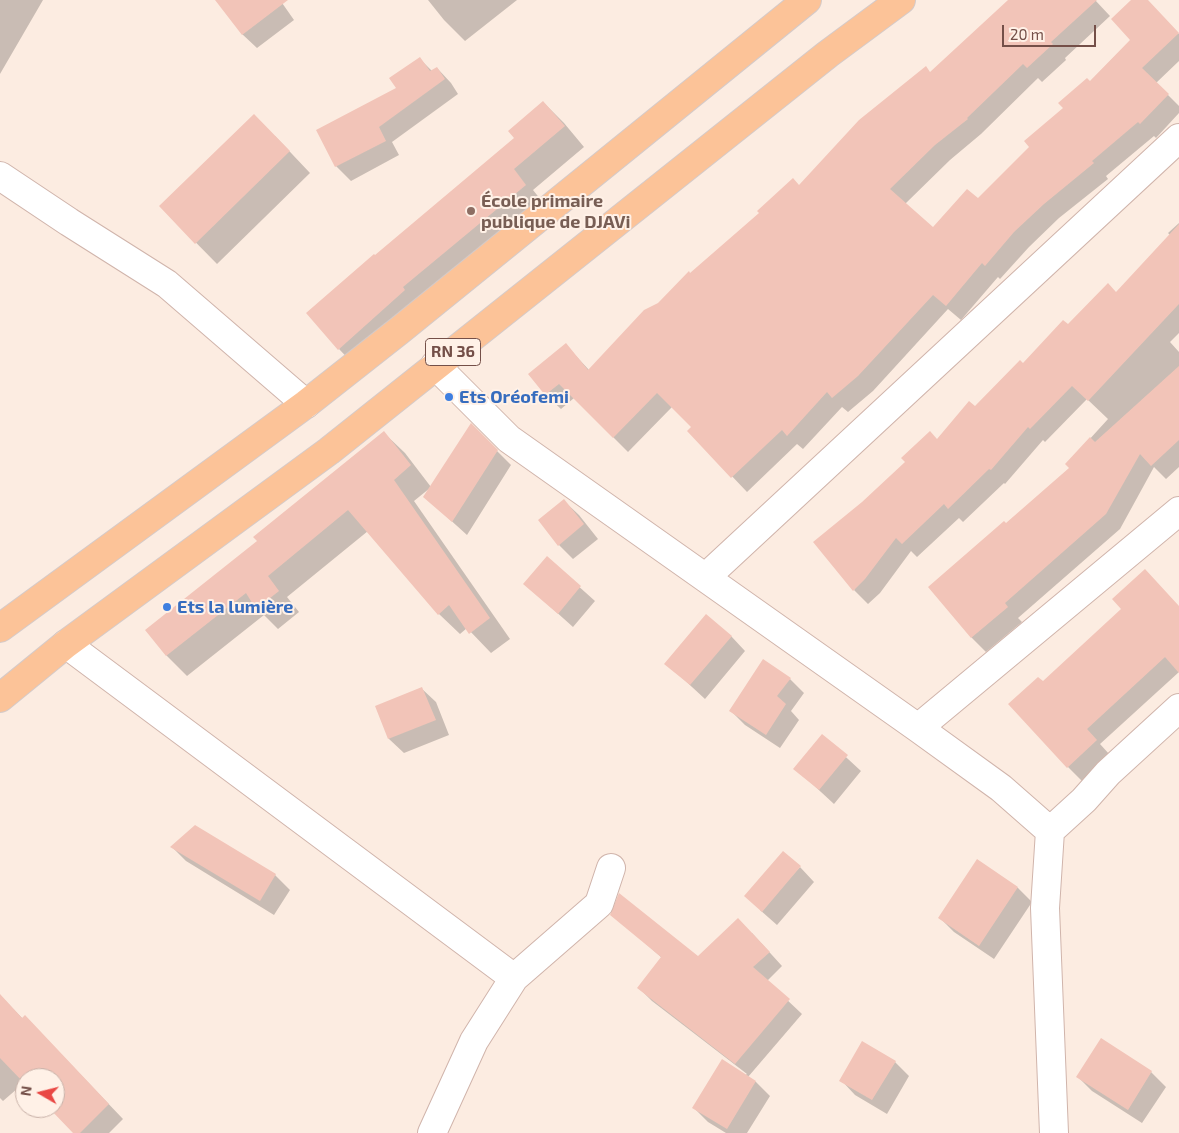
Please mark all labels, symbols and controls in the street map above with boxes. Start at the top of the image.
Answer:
scale bar [1004,15,1098,47]
text: 20 m [1010,25,1044,43]
place label: École primaire publique de DJAVi [481,190,631,232]
marker: École primaire publique de DJAVi [465,205,477,217]
road number: RN 36 [426,338,480,366]
place label: Ets Oréofemi [459,386,569,408]
marker: Ets Oréofemi [443,391,455,403]
place label: Ets la lumière [177,596,294,618]
marker: Ets la lumière [161,601,173,613]
north arrow [15,1068,65,1118]
text: N [17,1085,35,1097]

